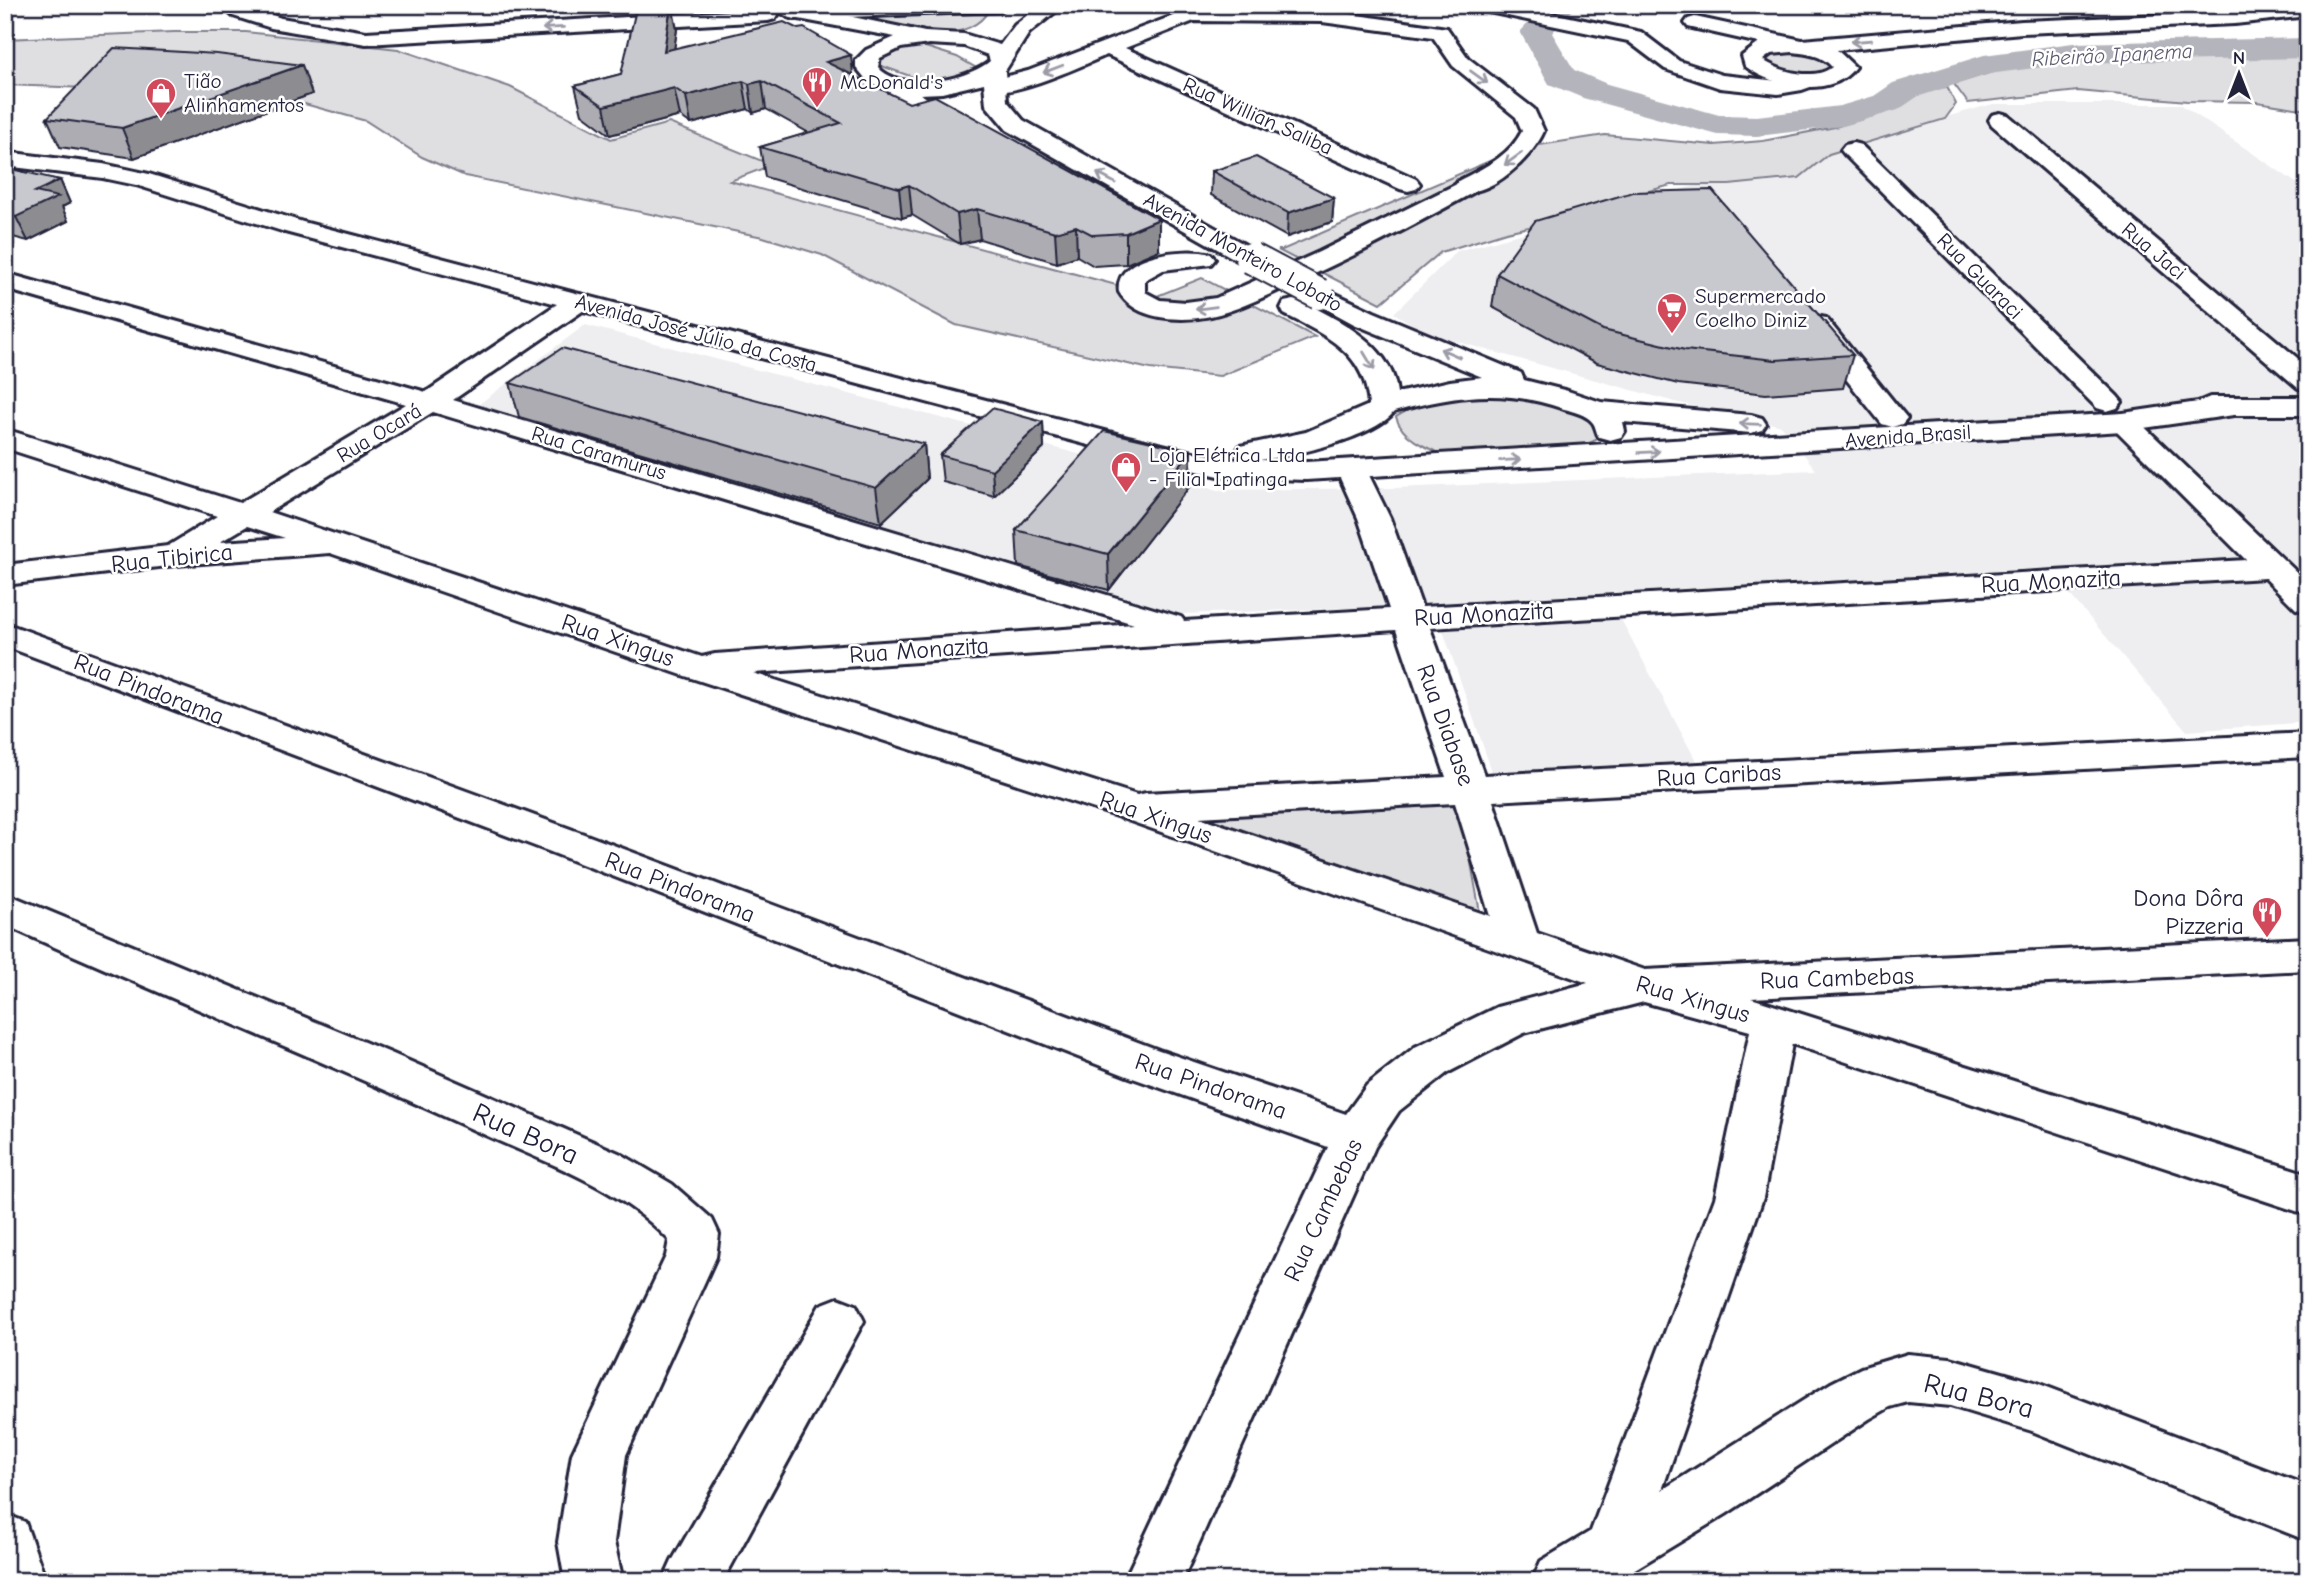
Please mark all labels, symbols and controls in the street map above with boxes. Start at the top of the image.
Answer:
one-way arrow [542,21,565,34]
one-way arrow [1851,35,1873,48]
north arrow [2204,38,2274,108]
water label: Ribeirão Ipanema [2031,39,2193,71]
text: N [2233,47,2245,69]
one-way arrow [1042,64,1064,76]
restaurant icon: McDonald's [800,65,834,109]
place label: Tião Alinhamentos [184,69,304,117]
place label: McDonald's [840,70,943,94]
one-way arrow [1469,70,1488,84]
street label: Rua Willian Saliba [1179,72,1337,160]
shop icon: Tião Alinhamentos [144,76,178,120]
one-way arrow [1504,151,1523,166]
one-way arrow [1096,171,1117,184]
street label: Avenida Monteiro Lobato [1139,187,1347,317]
street label: Rua Jaci [2117,217,2191,285]
street label: Rua Guaraci [1932,228,2028,324]
place label: Supermercado Coelho Diniz [1695,284,1826,332]
street label: Avenida José Júlio da Costa [573,289,819,377]
supermarket icon: Supermercado Coelho Diniz [1655,291,1689,335]
one-way arrow [1195,301,1218,314]
one-way arrow [1440,346,1462,359]
one-way arrow [1363,350,1377,370]
street label: Rua Ocará [332,398,426,468]
one-way arrow [1739,418,1762,431]
street label: Avenida Brasil [1844,420,1972,452]
street label: Rua Caramurus [529,421,669,485]
place label: Loja Elétrica Ltda - Filial Ipatinga [1149,443,1306,491]
one-way arrow [1637,445,1660,458]
shop icon: Loja Elétrica Ltda - Filial Ipatinga [1109,450,1143,494]
one-way arrow [1498,453,1521,466]
street label: Rua Tibirica [110,538,234,578]
street label: Rua Monazita [1980,563,2122,599]
street label: Rua Monazita [1413,596,1555,632]
street label: Rua Xingus [558,608,678,672]
street label: Rua Monazita [848,631,990,669]
street label: Rua Pindorama [70,648,228,730]
street label: Rua Diabase [1411,661,1481,789]
street label: Rua Caribas [1656,758,1782,792]
street label: Rua Xingus [1096,785,1216,849]
street label: Rua Pindorama [601,846,759,928]
place label: Dona Dôra Pizzeria [2133,884,2244,940]
restaurant icon: Dona Dôra Pizzeria [2250,895,2284,939]
street label: Rua Cambebas [1760,961,1914,995]
street label: Rua Xingus [1633,969,1753,1029]
street label: Rua Pindorama [1132,1047,1290,1125]
street label: Rua Bora [468,1097,583,1171]
street label: Rua Cambebas [1278,1134,1368,1286]
street label: Rua Bora [1921,1367,2037,1425]

